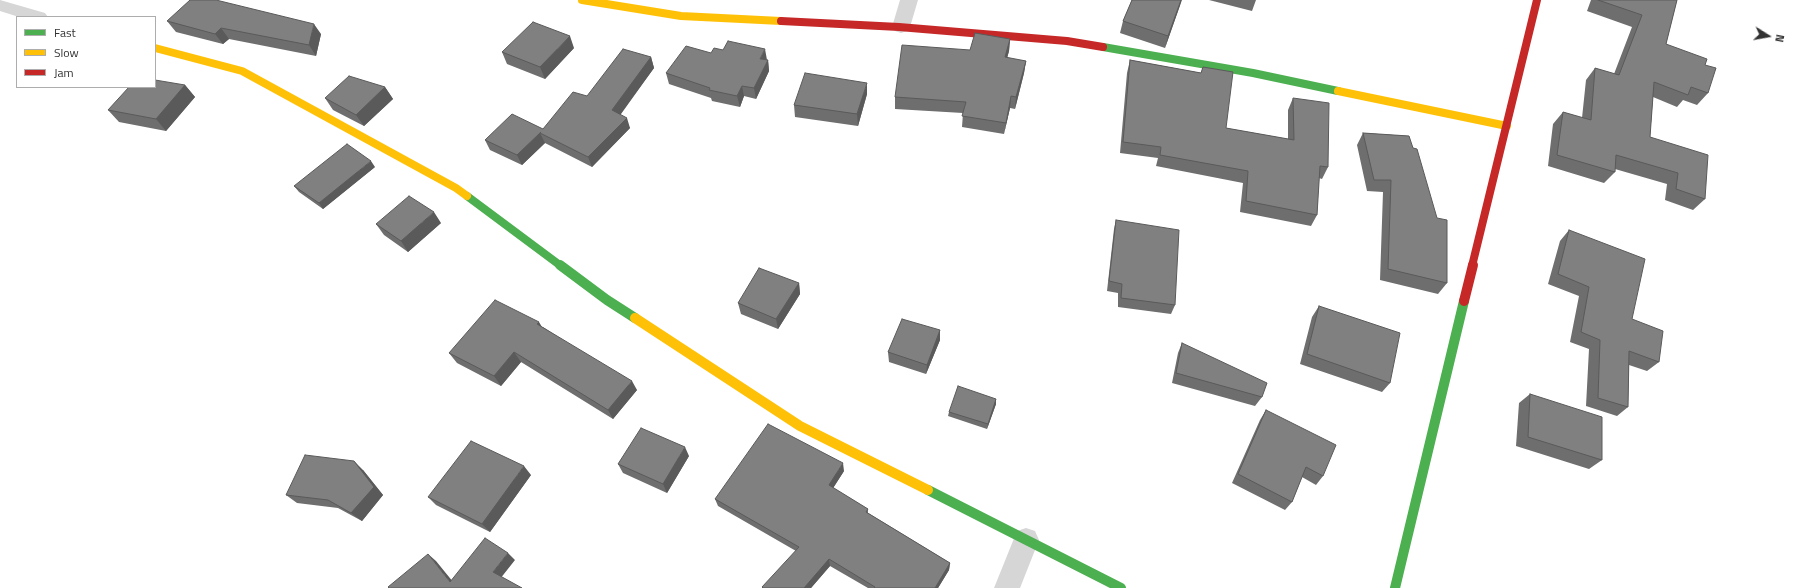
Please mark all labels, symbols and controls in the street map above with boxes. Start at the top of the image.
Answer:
legend [16,16,156,88]
north arrow [1748,16,1788,56]
text: Fast [54,23,76,42]
text: N [1771,33,1788,44]
text: Slow [54,43,79,62]
text: Jam [54,63,74,82]

